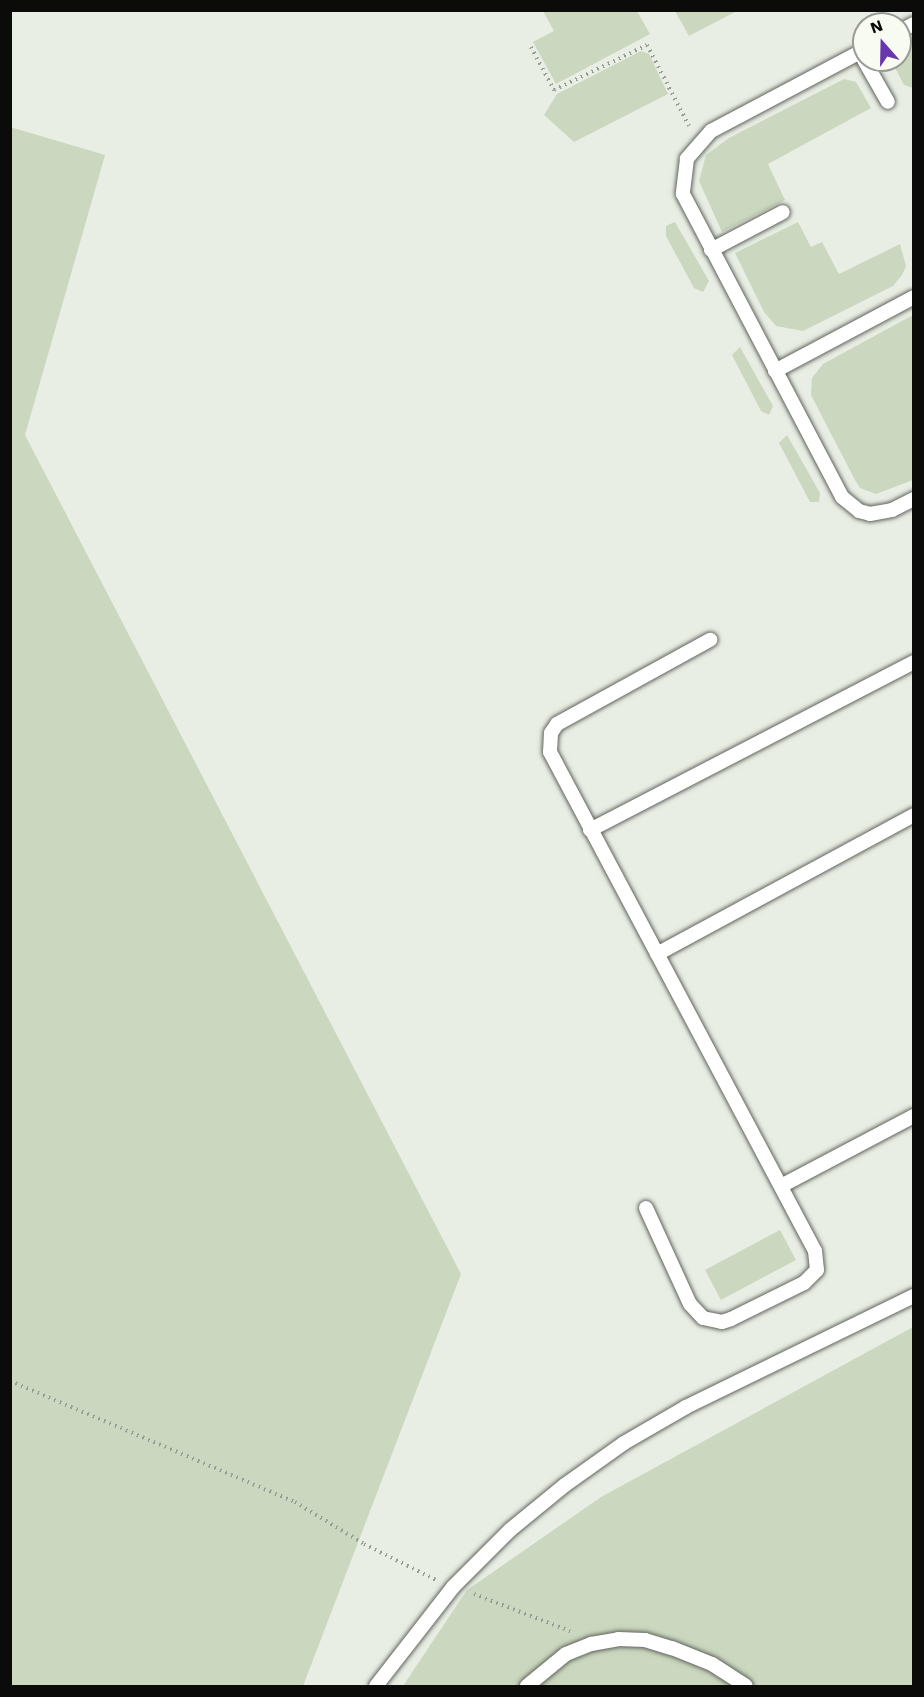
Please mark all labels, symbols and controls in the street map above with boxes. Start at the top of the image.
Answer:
north arrow [852,12,912,72]
text: N [868,16,885,37]

